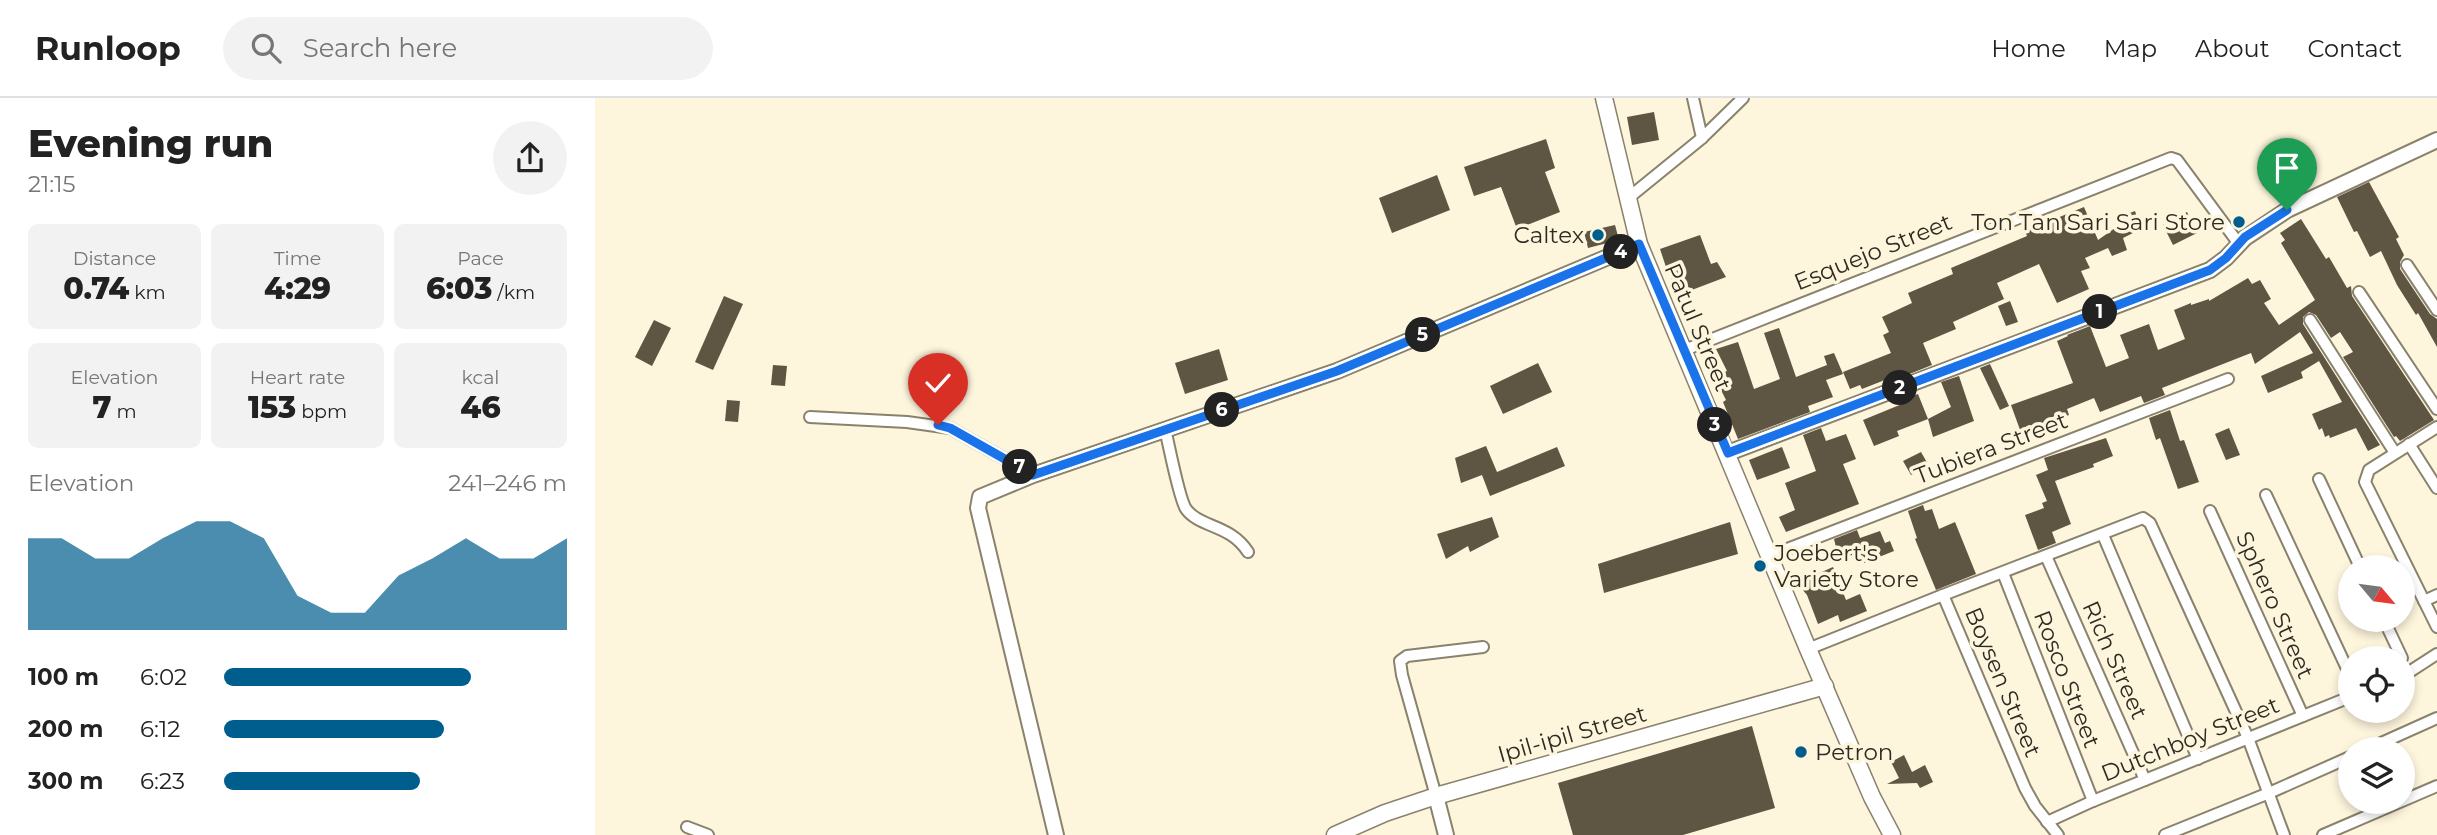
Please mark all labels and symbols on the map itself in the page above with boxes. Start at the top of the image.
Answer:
pin [2257,138,2317,210]
street label: Esquejo Street [1790,208,1956,296]
place label: Ton Tan Sari Sari Store [1971,208,2225,236]
marker: Ton Tan Sari Sari Store [2231,214,2247,230]
place label: Caltex [1514,221,1584,249]
marker: Caltex [1590,227,1606,243]
pin: 4 [1604,234,1639,270]
street label: Patul Street [1658,259,1738,395]
pin: 1 [2083,294,2117,330]
pin: 5 [1405,317,1441,352]
pin [908,353,968,425]
pin: 2 [1883,370,1917,406]
pin: 6 [1205,392,1239,428]
street label: Tubiera Street [1911,406,2071,490]
pin: 3 [1697,408,1733,442]
pin: 7 [1003,450,1037,484]
street label: Sphero Street [2230,527,2320,683]
place label: Joebert's Variety Store [1773,539,1919,593]
north arrow [2338,555,2415,632]
marker: Joebert's Variety Store [1752,558,1768,574]
street label: Rich Street [2076,596,2154,724]
street label: Boysen Street [1959,603,2047,761]
street label: Rosco Street [2028,606,2106,752]
street label: Dutchboy Street [2097,691,2283,787]
street label: Ipil-ipil Street [1494,699,1650,769]
place label: Petron [1815,738,1893,766]
marker: Petron [1793,744,1809,760]

